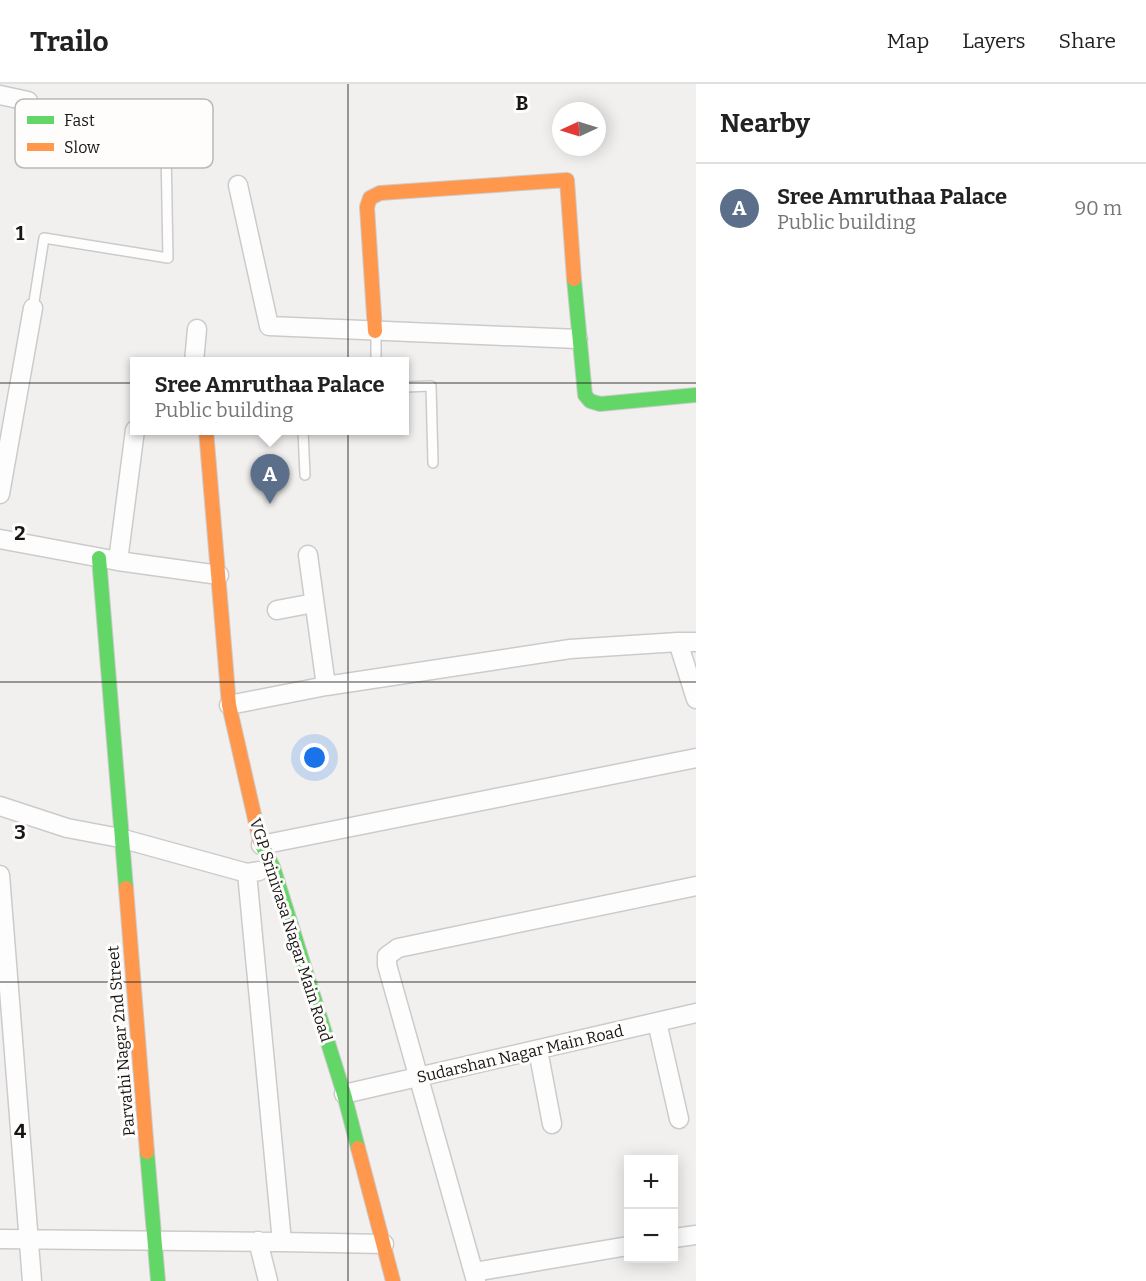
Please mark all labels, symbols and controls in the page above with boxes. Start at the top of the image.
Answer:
text: Trailo [30,25,109,58]
text: Map [887,28,929,54]
text: Layers [962,28,1026,54]
text: Share [1059,28,1116,54]
text: B [516,91,529,115]
legend [15,99,213,168]
north arrow [552,102,606,156]
text: Nearby [720,108,810,139]
text: Fast [64,111,95,130]
text: Slow [64,138,100,157]
text: Sree Amruthaa Palace [777,183,1007,210]
text: A [732,196,747,220]
text: 90 m [1074,196,1122,220]
text: Public building [777,210,916,234]
text: 1 [16,221,25,245]
popup [130,357,409,435]
text: Sree Amruthaa Palace [154,371,385,398]
text: Public building [154,398,293,422]
pin: A [250,454,290,504]
text: 2 [14,521,26,545]
your location [300,743,329,772]
street label: VGP Srinivasa Nagar Main Road [246,816,336,1045]
text: 3 [14,820,26,844]
street label: Parvathi Nagar 2nd Street [103,945,139,1137]
street label: Sudarshan Nagar Main Road [415,1021,626,1087]
text: 4 [14,1119,26,1143]
map controls [624,1155,678,1263]
button: + [624,1155,678,1209]
button: − [624,1209,678,1263]

